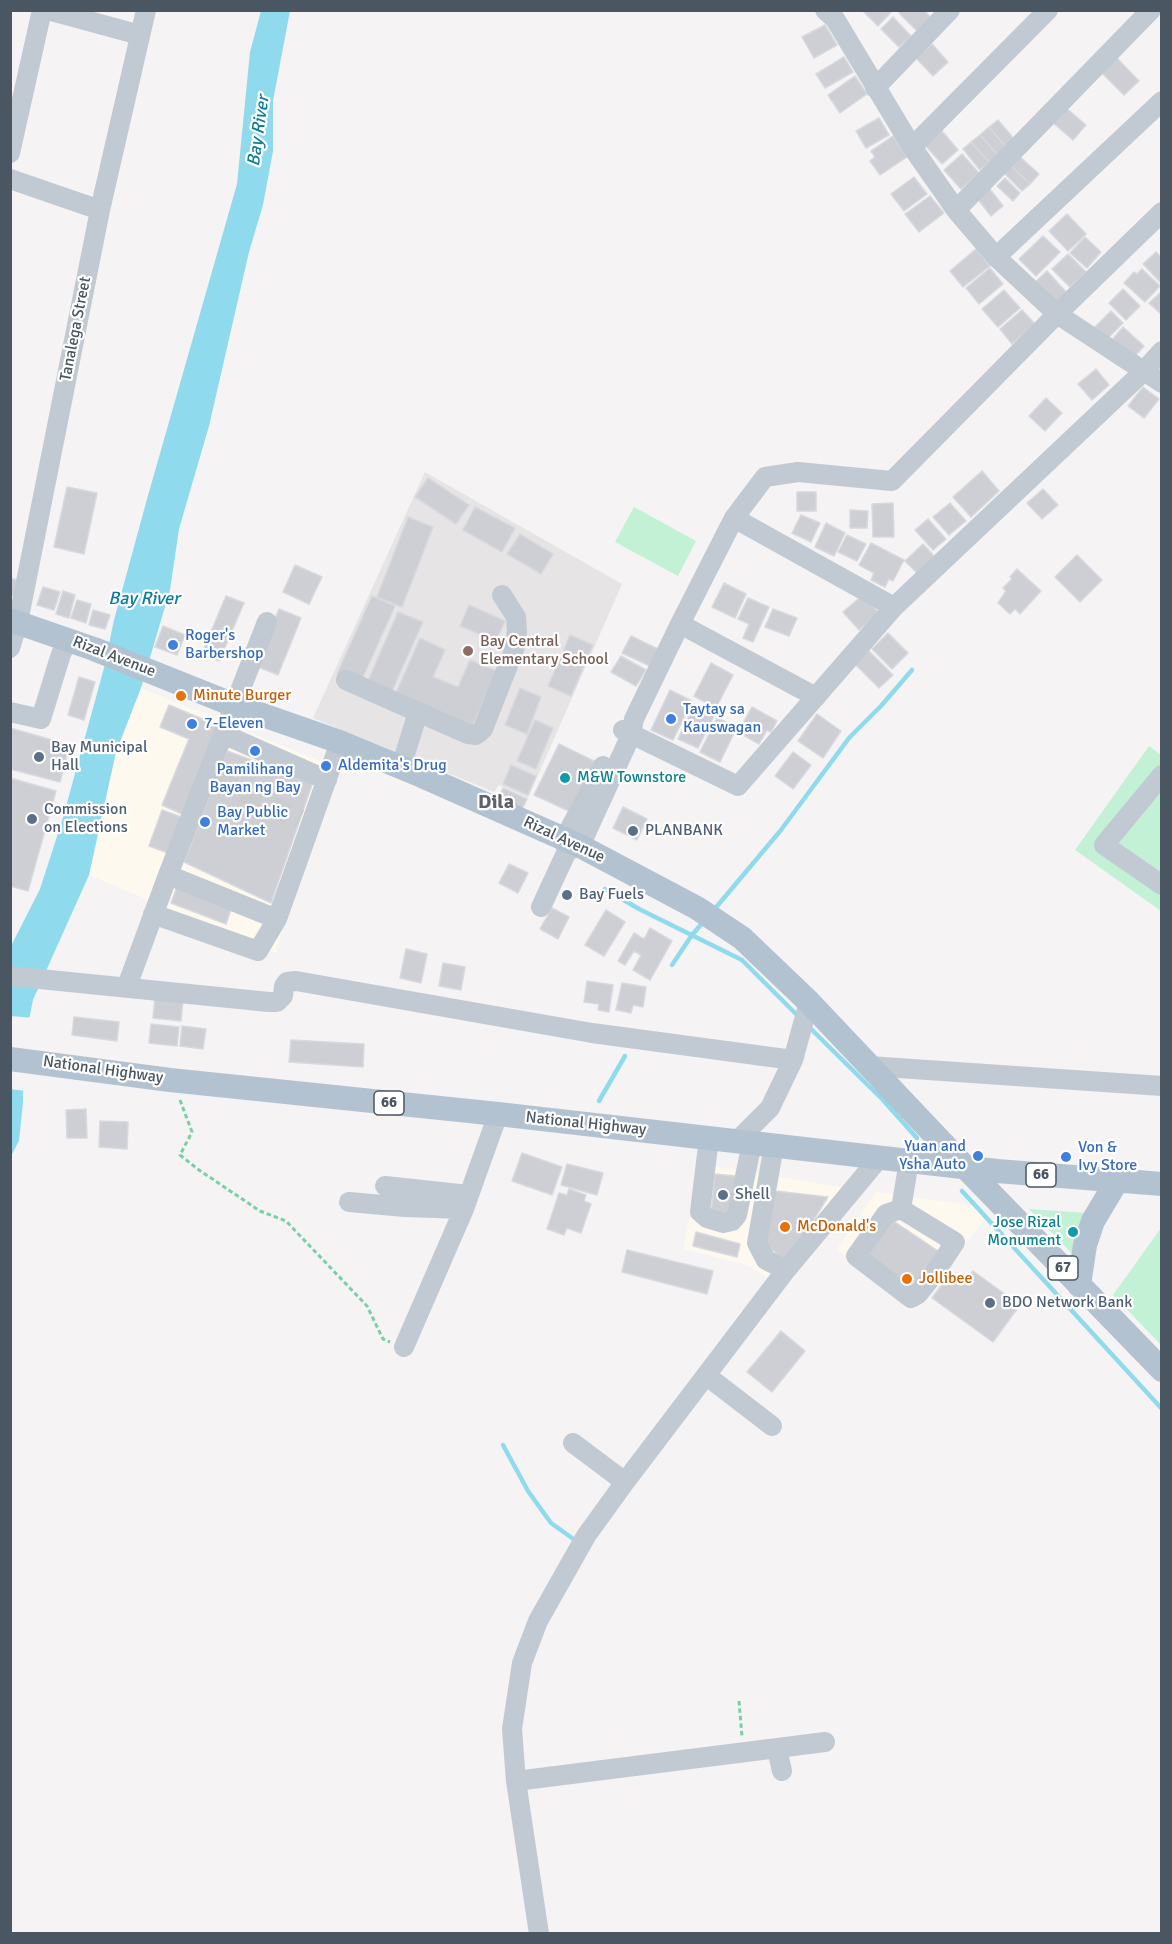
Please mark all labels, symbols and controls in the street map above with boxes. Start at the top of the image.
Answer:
water label: Bay River [243,94,275,168]
street label: Tanalega Street [56,275,96,383]
water label: Bay River [108,588,180,610]
place label: Roger's Barbershop [185,626,264,664]
street label: Rizal Avenue [70,632,158,682]
place label: Bay Central Elementary School [480,632,609,670]
marker: Roger's Barbershop [166,638,180,652]
marker: Bay Central Elementary School [461,644,475,658]
place label: Minute Burger [193,686,291,706]
marker: Minute Burger [174,689,188,703]
place label: Taytay sa Kauswagan [683,700,761,738]
marker: Taytay sa Kauswagan [664,712,678,726]
place label: 7-Eleven [204,714,263,734]
marker: 7-Eleven [185,717,199,731]
place label: Bay Municipal Hall [51,738,148,776]
marker: Pamilihang Bayan ng Bay [248,744,262,758]
marker: Bay Municipal Hall [32,750,46,764]
place label: Aldemita's Drug [338,756,447,776]
marker: Aldemita's Drug [319,759,333,773]
place label: Pamilihang Bayan ng Bay [210,760,300,798]
place label: M&W Townstore [577,768,686,788]
marker: M&W Townstore [558,771,572,785]
district label: Dila [478,791,514,815]
place label: Commission on Elections [44,800,128,838]
place label: Bay Public Market [217,803,288,841]
marker: Commission on Elections [25,812,39,826]
street label: Rizal Avenue [520,813,608,867]
marker: Bay Public Market [198,815,212,829]
place label: PLANBANK [645,821,723,841]
marker: PLANBANK [626,824,640,838]
place label: Bay Fuels [579,885,644,905]
marker: Bay Fuels [560,888,574,902]
street label: National Highway [42,1052,164,1088]
road number: 66 [374,1091,404,1115]
street label: National Highway [525,1108,647,1140]
place label: Yuan and Ysha Auto [899,1137,966,1175]
place label: Von & Ivy Store [1078,1138,1137,1176]
marker: Yuan and Ysha Auto [971,1149,985,1163]
marker: Von & Ivy Store [1059,1150,1073,1164]
road number: 66 [1026,1163,1056,1187]
place label: Shell [735,1185,770,1205]
marker: Shell [716,1188,730,1202]
place label: Jose Rizal Monument [987,1213,1061,1251]
place label: McDonald's [797,1217,876,1237]
marker: McDonald's [778,1220,792,1234]
marker: Jose Rizal Monument [1066,1225,1080,1239]
road number: 67 [1048,1256,1078,1280]
place label: Jollibee [919,1269,972,1289]
marker: Jollibee [900,1272,914,1286]
place label: BDO Network Bank [1002,1293,1132,1313]
marker: BDO Network Bank [983,1296,997,1310]

